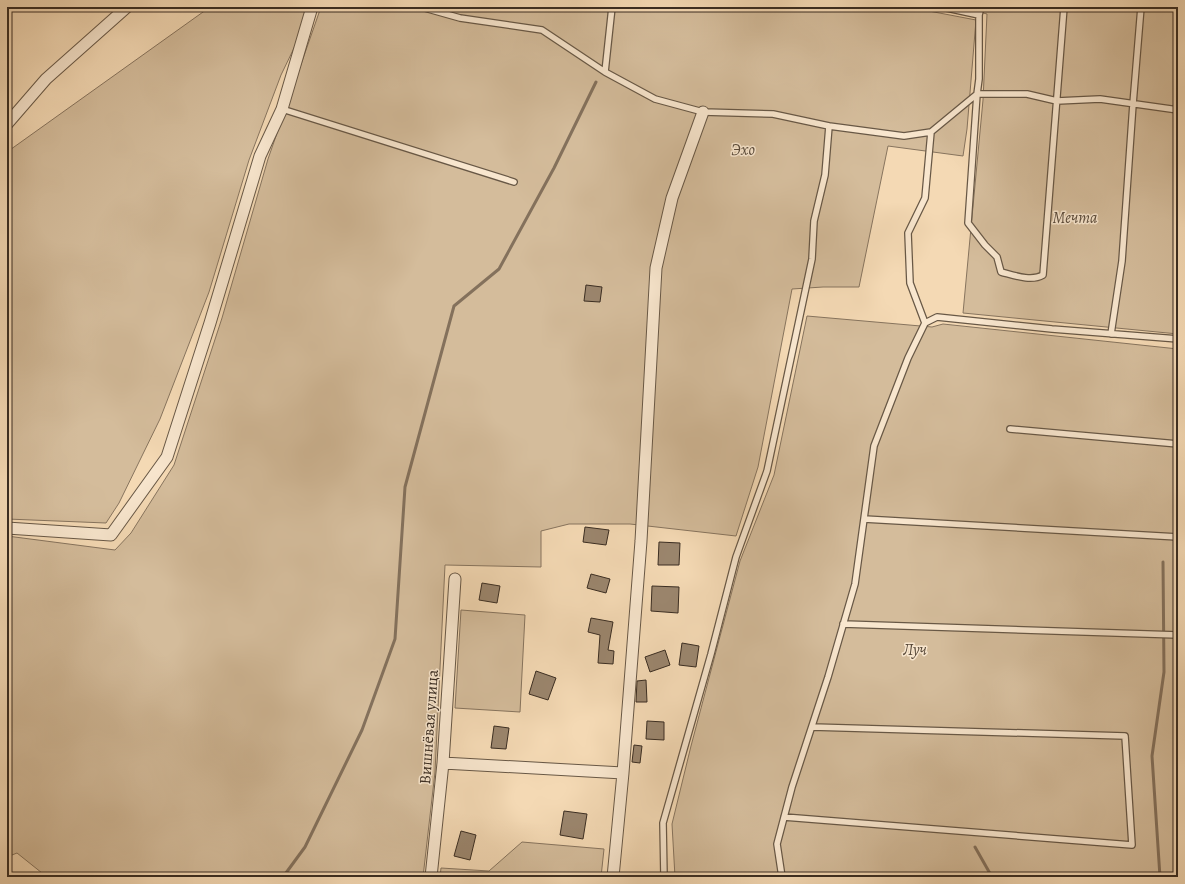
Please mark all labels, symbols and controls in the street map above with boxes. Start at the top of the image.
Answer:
park label: Эхо [731,139,755,161]
park label: Мечта [1052,207,1098,229]
park label: Луч [902,639,927,661]
street label: Вишнёвая улица [414,668,444,785]

